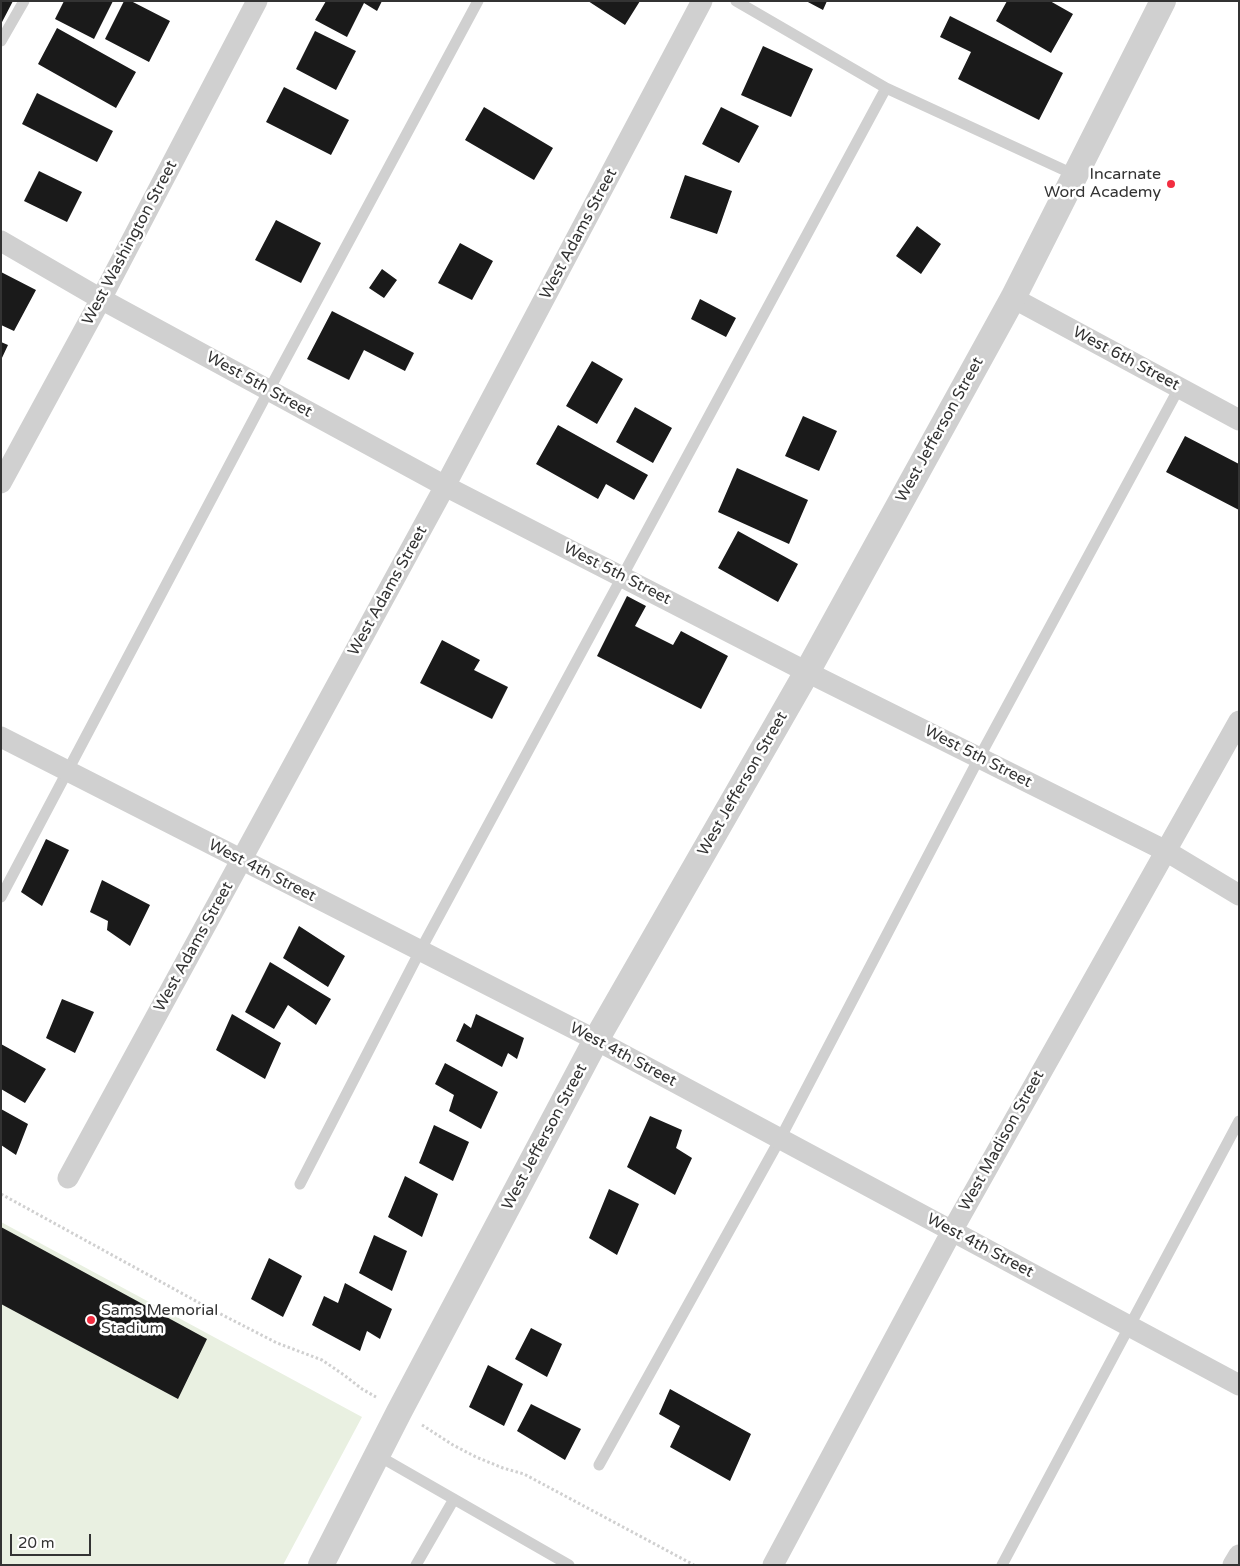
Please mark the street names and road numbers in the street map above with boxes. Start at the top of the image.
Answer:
street label: West Washington Street [78,157,182,329]
street label: West Adams Street [536,165,622,303]
street label: West 6th Street [1069,323,1183,395]
street label: West 5th Street [203,348,315,422]
street label: West Jefferson Street [892,354,988,506]
street label: West Adams Street [344,523,432,659]
street label: West 5th Street [560,539,674,609]
street label: West Jefferson Street [694,709,792,859]
street label: West 5th Street [921,722,1035,792]
street label: West 4th Street [205,836,319,906]
street label: West Adams Street [150,879,238,1015]
street label: West 4th Street [566,1019,680,1091]
street label: West Jefferson Street [498,1061,592,1213]
street label: West Madison Street [955,1067,1049,1215]
street label: West 4th Street [923,1210,1037,1282]

